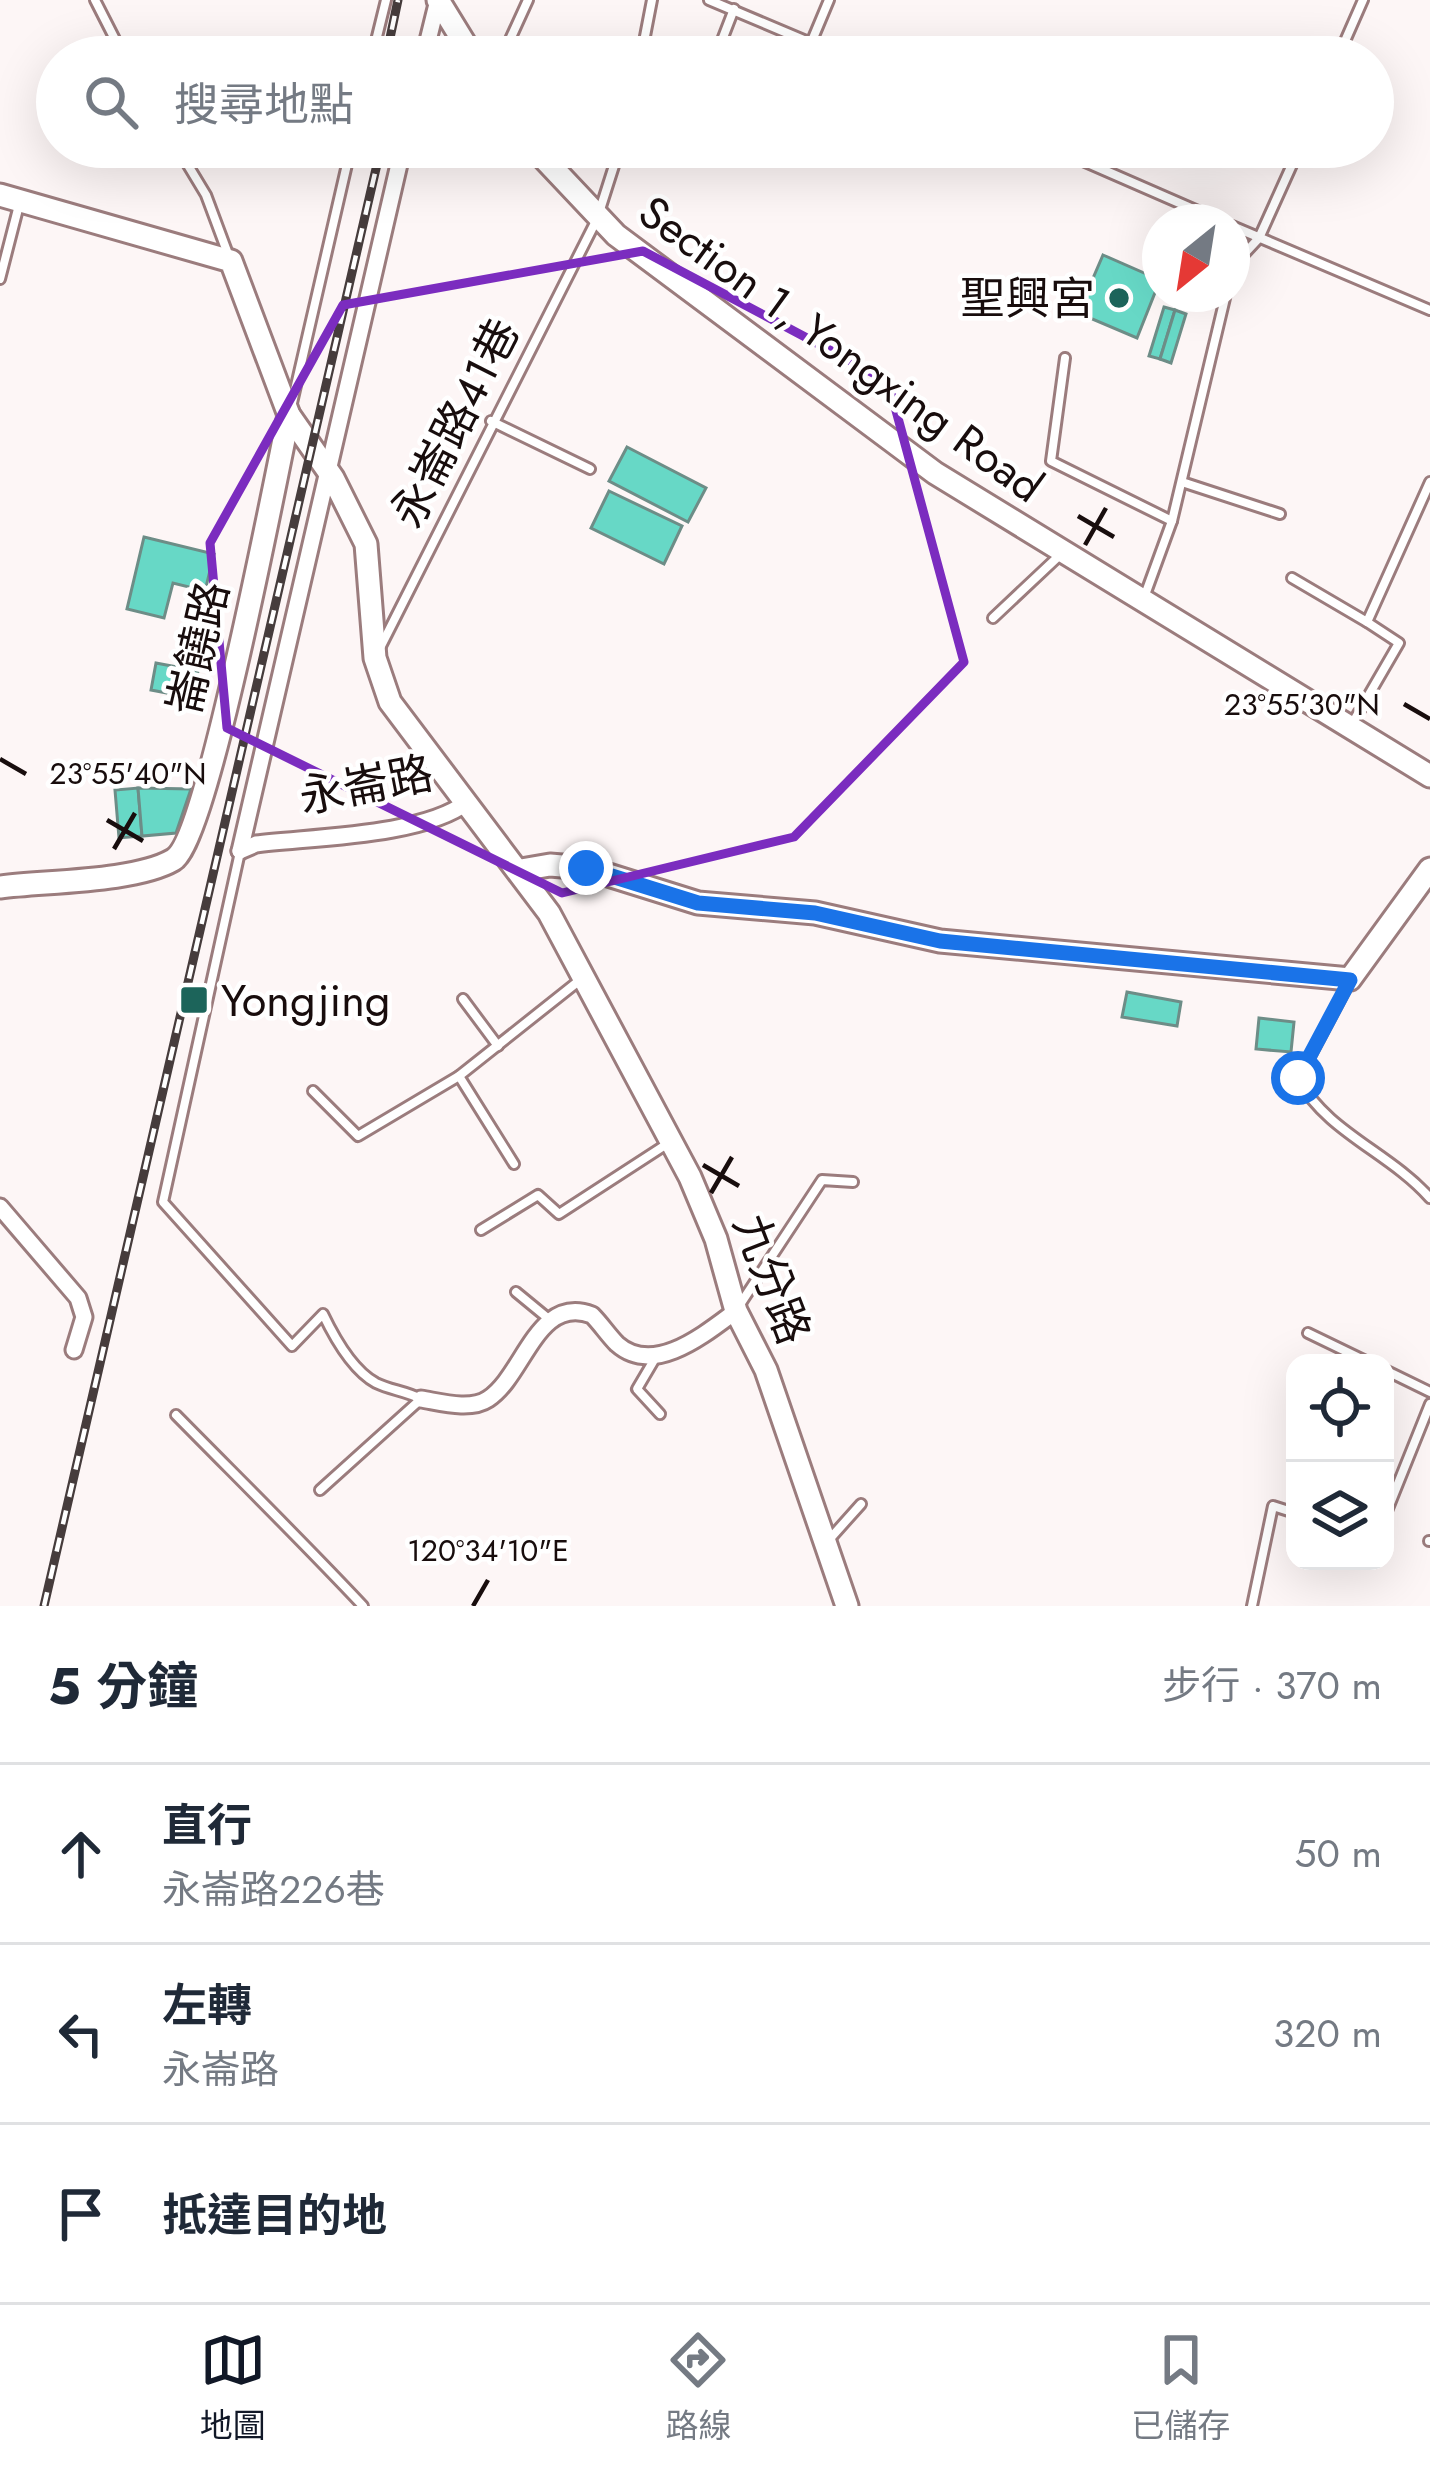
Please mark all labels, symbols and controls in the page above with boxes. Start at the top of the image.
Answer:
search box [36,36,1394,168]
icon: search [78,69,144,135]
text: 搜尋地點 [174,72,354,137]
street label: Section 1, Yongxing Road [625,180,1057,518]
north arrow [1142,204,1250,312]
place label: 聖興宮 [960,266,1095,331]
marker: 聖興宮 [1106,285,1132,311]
street label: 永崙路41巷 [375,307,535,539]
street label: 崙饒路 [151,575,245,721]
text: 23°55'30"N [1224,683,1380,726]
street label: 永崙路 [294,740,438,830]
text: 23°55'40"N [50,752,206,795]
route end [559,841,613,895]
place label: Yongjing [221,968,391,1033]
marker: Yongjing [178,984,210,1016]
route start [1271,1051,1325,1105]
street label: 九分路 [717,1204,827,1354]
map controls [1286,1354,1394,1570]
button: locate [1286,1354,1394,1462]
button: layers [1286,1462,1394,1570]
text: 120°34'10"E [407,1529,569,1572]
text: 5 分鐘 [48,1649,198,1723]
text: 步行 · 370 m [1162,1657,1382,1714]
text: 直行 [162,1793,252,1858]
icon: ahead [48,1821,114,1887]
text: 50 m [1294,1825,1382,1882]
text: 永崙路226巷 [162,1861,385,1918]
text: 左轉 [162,1973,252,2038]
icon: left [48,2001,114,2067]
text: 320 m [1273,2005,1382,2062]
text: 永崙路 [162,2041,279,2098]
icon: arrive [48,2181,114,2247]
text: 抵達目的地 [162,2183,387,2248]
tab: 地圖 [200,2327,266,2449]
tab: 路線 [665,2327,731,2449]
tab: 已儲存 [1131,2327,1230,2449]

